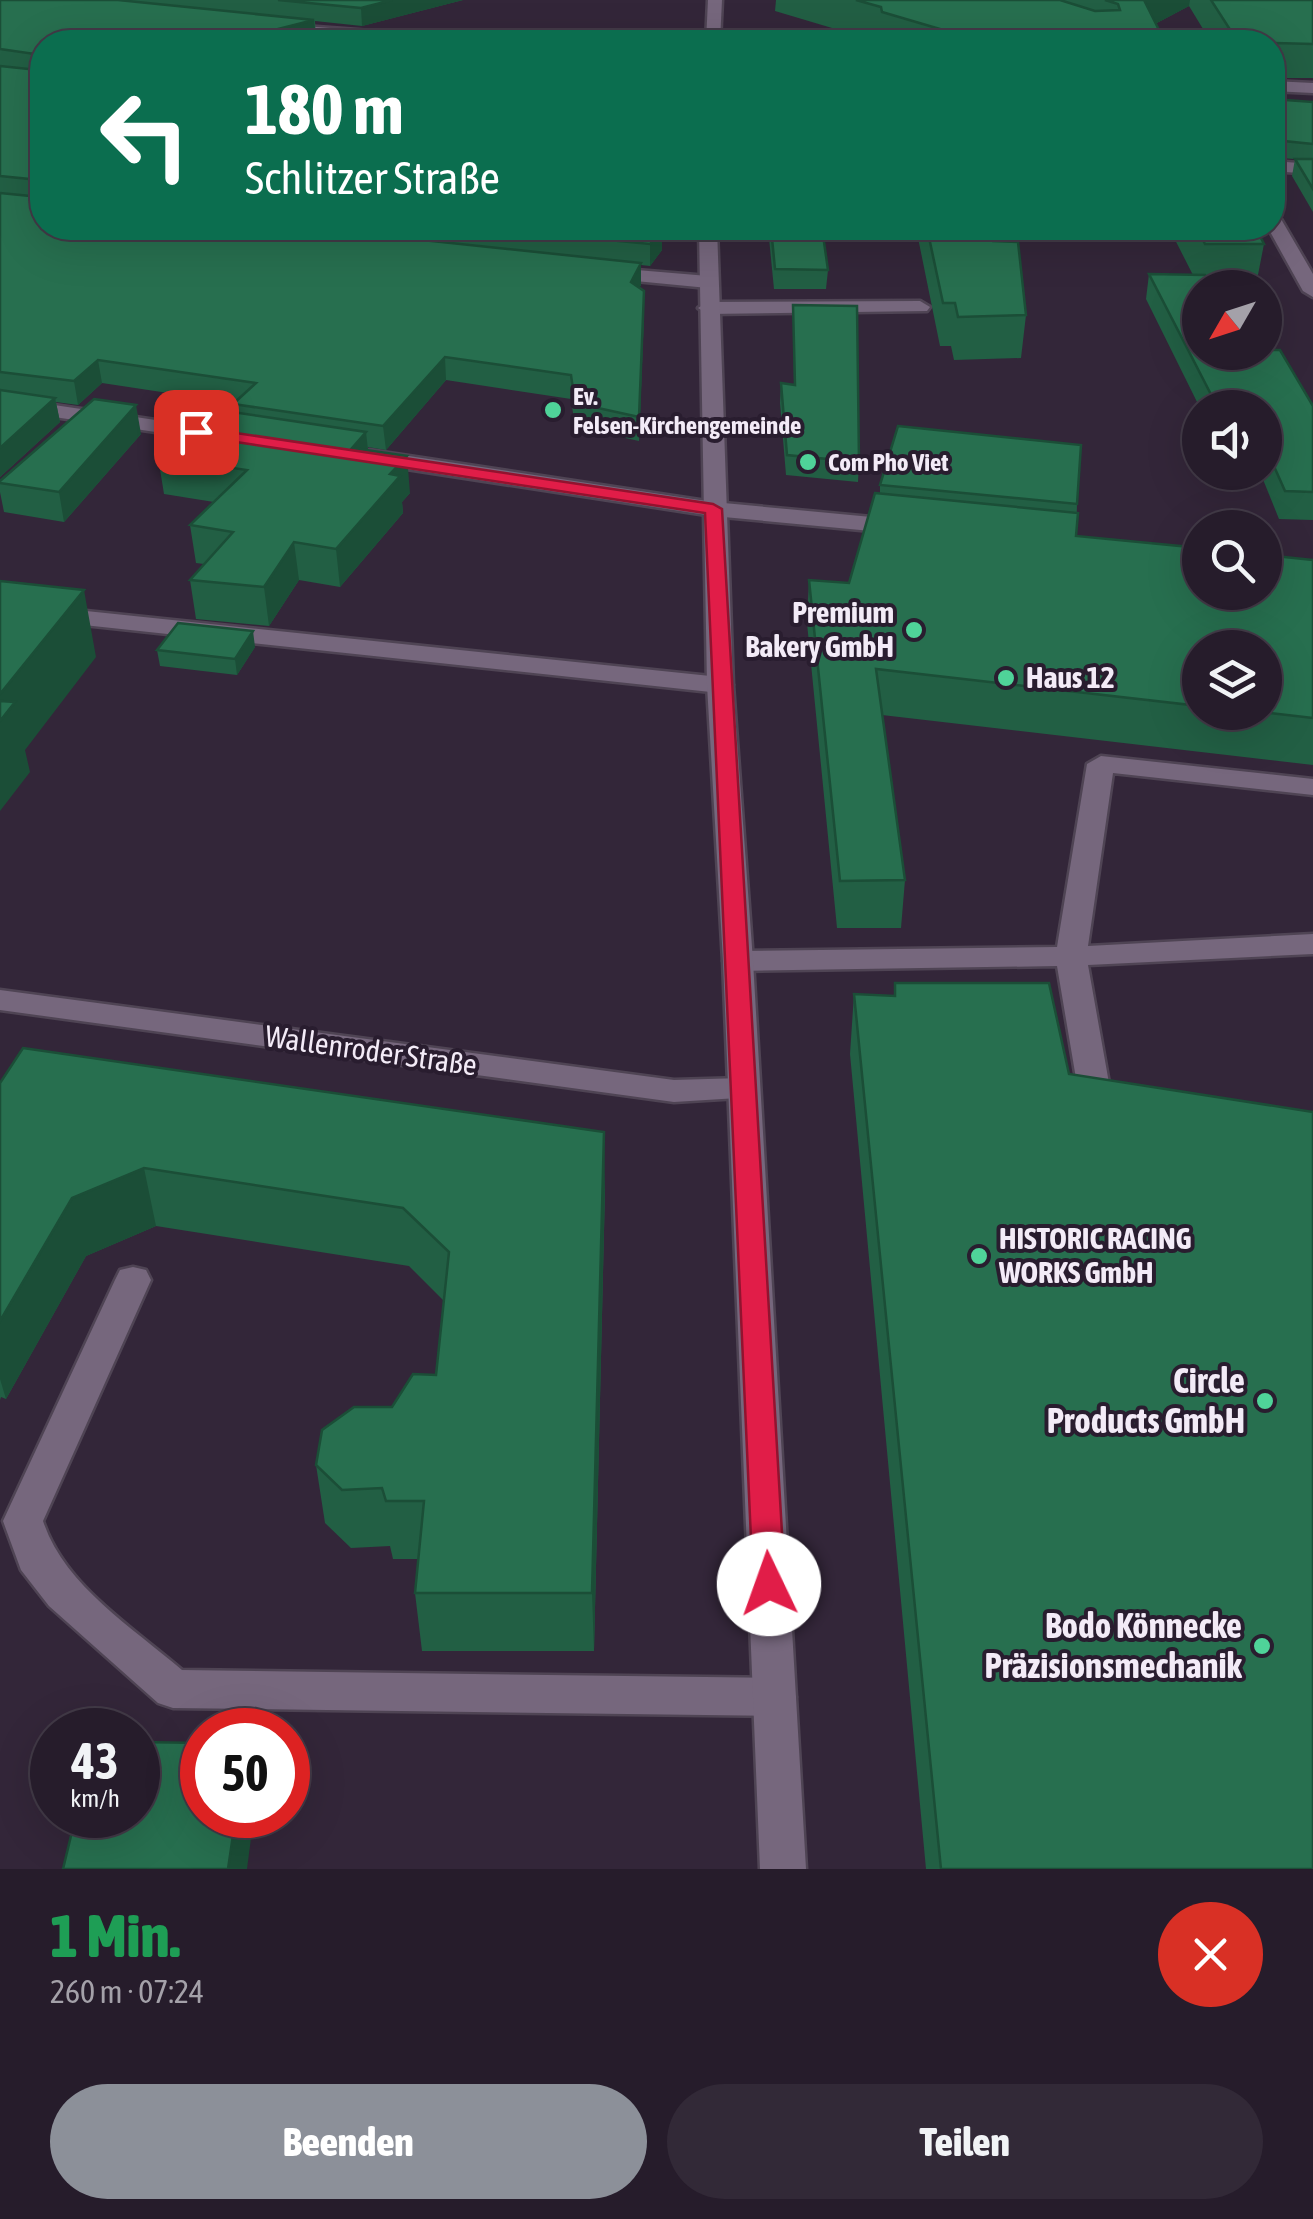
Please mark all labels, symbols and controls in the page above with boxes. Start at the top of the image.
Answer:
text: 180 m [245,69,404,149]
icon: left [80,70,210,200]
text: Schlitzer Straße [245,152,500,204]
north arrow [1182,270,1282,370]
map controls [1182,270,1282,730]
place label: Ev. Felsen-Kirchengemeinde [573,382,801,439]
pin [154,390,239,475]
button: sound [1182,390,1282,490]
marker: Ev. Felsen-Kirchengemeinde [542,399,564,421]
icon: arrive [169,405,224,460]
place label: Com Pho Viet [828,448,949,476]
marker: Com Pho Viet [797,451,819,473]
button: search [1182,510,1282,610]
place label: Premium Bakery GmbH [745,595,894,663]
marker: Premium Bakery GmbH [903,619,925,641]
button: layers [1182,630,1282,730]
place label: Haus 12 [1026,660,1115,694]
marker: Haus 12 [995,667,1017,689]
street label: Wallenroder Straße [263,1018,479,1082]
place label: HISTORIC RACING WORKS GmbH [998,1221,1192,1289]
marker: HISTORIC RACING WORKS GmbH [968,1245,990,1267]
place label: Circle Products GmbH [1047,1360,1245,1440]
marker: Circle Products GmbH [1254,1390,1276,1412]
position arrow [717,1532,821,1636]
place label: Bodo Könnecke Präzisionsmechanik [985,1605,1243,1685]
marker: Bodo Könnecke Präzisionsmechanik [1251,1635,1273,1657]
speed limit sign: 50 [180,1708,310,1838]
text: 43 [71,1732,118,1790]
text: km/h [70,1784,120,1812]
text: 1 Min. [50,1901,180,1970]
button: close [1158,1902,1263,2007]
text: 260 m · 07:24 [50,1973,204,2010]
button: Beenden [50,2084,647,2199]
button: Teilen [667,2084,1263,2199]

